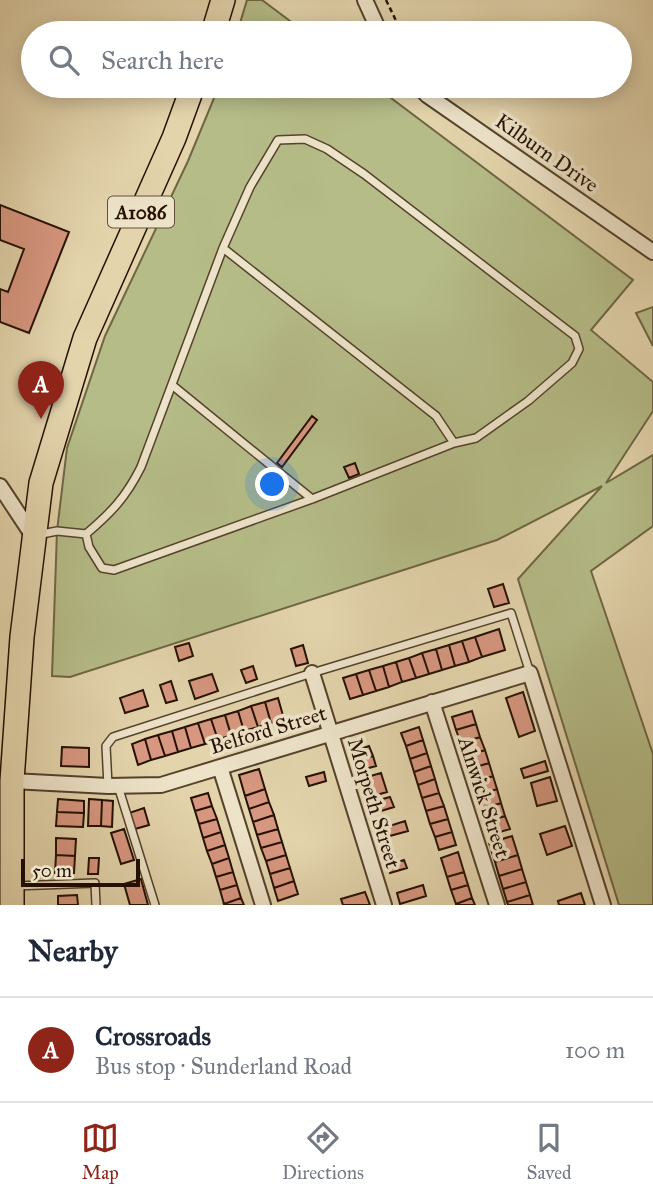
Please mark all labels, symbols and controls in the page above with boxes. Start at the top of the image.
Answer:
search box [21,21,632,98]
icon: search [45,41,83,79]
text: Search here [101,44,224,76]
street label: Kilburn Drive [490,108,604,198]
road number: A1086 [108,196,174,228]
pin: A [18,361,64,419]
your location [255,467,289,501]
street label: Belford Street [206,700,330,760]
street label: Alnwick Street [452,732,516,861]
street label: Morpeth Street [342,735,406,872]
scale bar [21,856,140,888]
text: 50 m [32,859,72,882]
text: Nearby [28,933,118,969]
text: Crossroads [95,1020,211,1052]
text: A [43,1036,59,1064]
text: 100 m [565,1036,625,1064]
text: Bus stop · Sunderland Road [95,1052,352,1080]
tab: Map [81,1119,119,1184]
tab: Directions [282,1119,364,1184]
tab: Saved [527,1119,572,1184]

